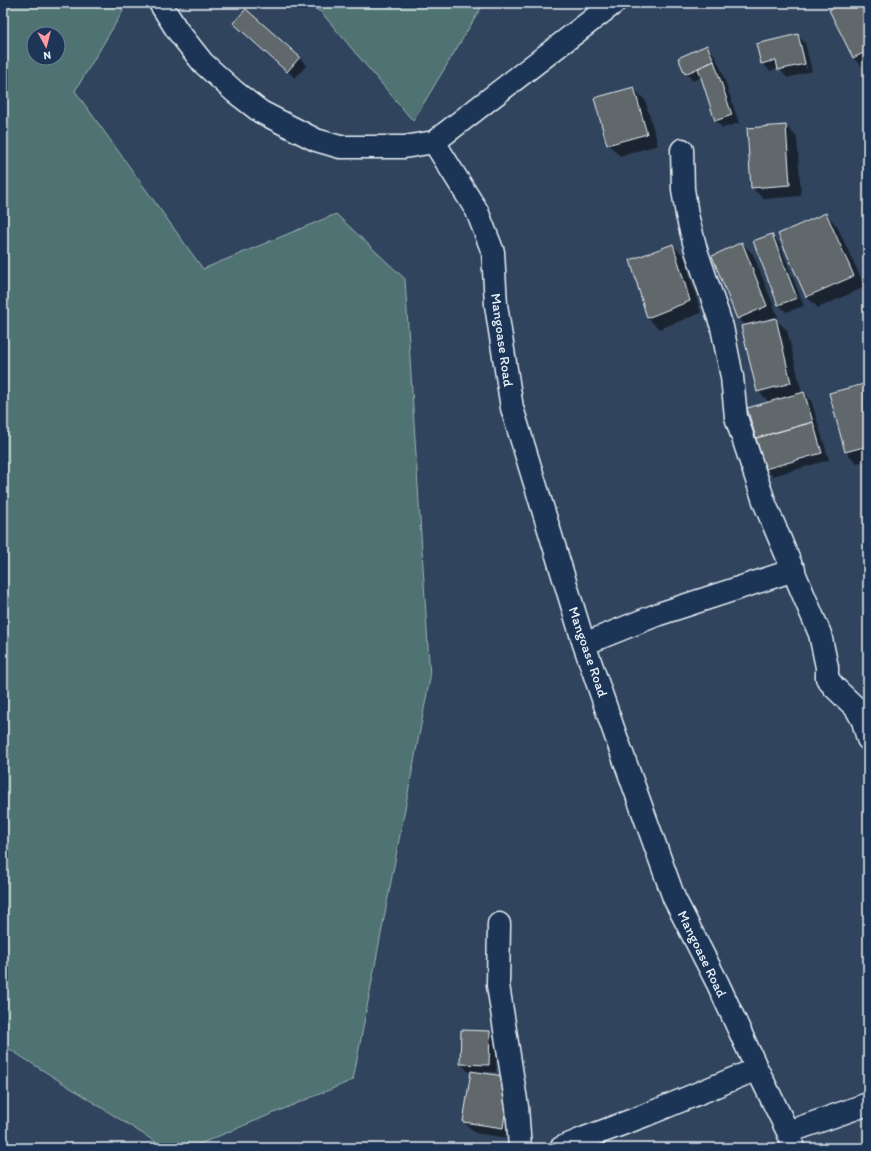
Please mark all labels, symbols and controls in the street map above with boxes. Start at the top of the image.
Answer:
north arrow [26,26,66,66]
text: N [43,49,52,62]
street label: Mangoase Road [487,292,517,388]
street label: Mangoase Road [565,605,611,700]
street label: Mangoase Road [674,908,730,1000]

